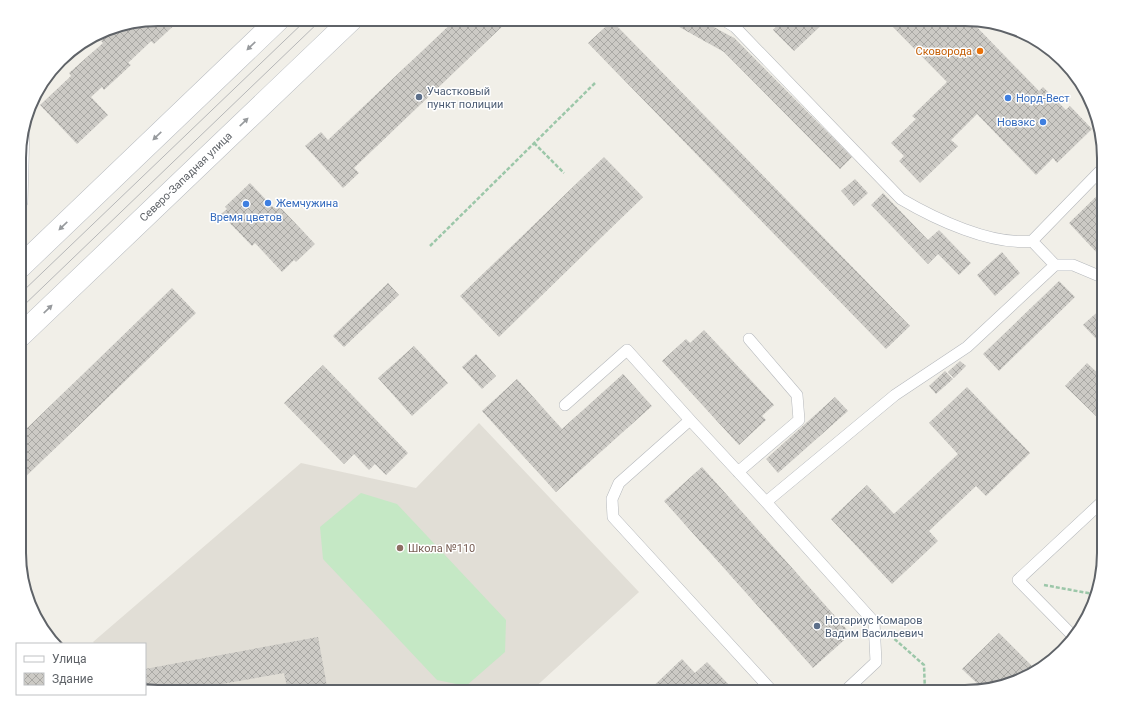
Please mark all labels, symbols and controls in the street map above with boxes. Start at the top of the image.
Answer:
one-way arrow [246,41,256,51]
place label: Сковорода [915,45,972,58]
marker: Сковорода [975,46,985,56]
place label: Участковый пункт полиции [427,85,503,111]
marker: Участковый пункт полиции [414,92,424,102]
place label: Норд-Вест [1016,92,1070,105]
marker: Норд-Вест [1003,93,1013,103]
place label: Новэкс [997,116,1035,129]
marker: Новэкс [1038,117,1048,127]
one-way arrow [239,118,249,127]
street label: Северо-Западная улица [137,129,235,225]
one-way arrow [152,131,162,141]
place label: Жемчужина [276,197,338,210]
marker: Жемчужина [263,198,273,208]
marker: Время цветов [241,199,251,209]
place label: Время цветов [210,211,282,224]
one-way arrow [58,221,68,231]
one-way arrow [43,304,53,314]
place label: Школа №110 [408,542,475,555]
marker: Школа №110 [395,543,405,553]
place label: Нотариус Комаров Вадим Васильевич [825,614,923,640]
marker: Нотариус Комаров Вадим Васильевич [812,621,822,631]
legend [16,643,146,695]
text: Улица [52,652,87,666]
text: Здание [52,672,93,686]

